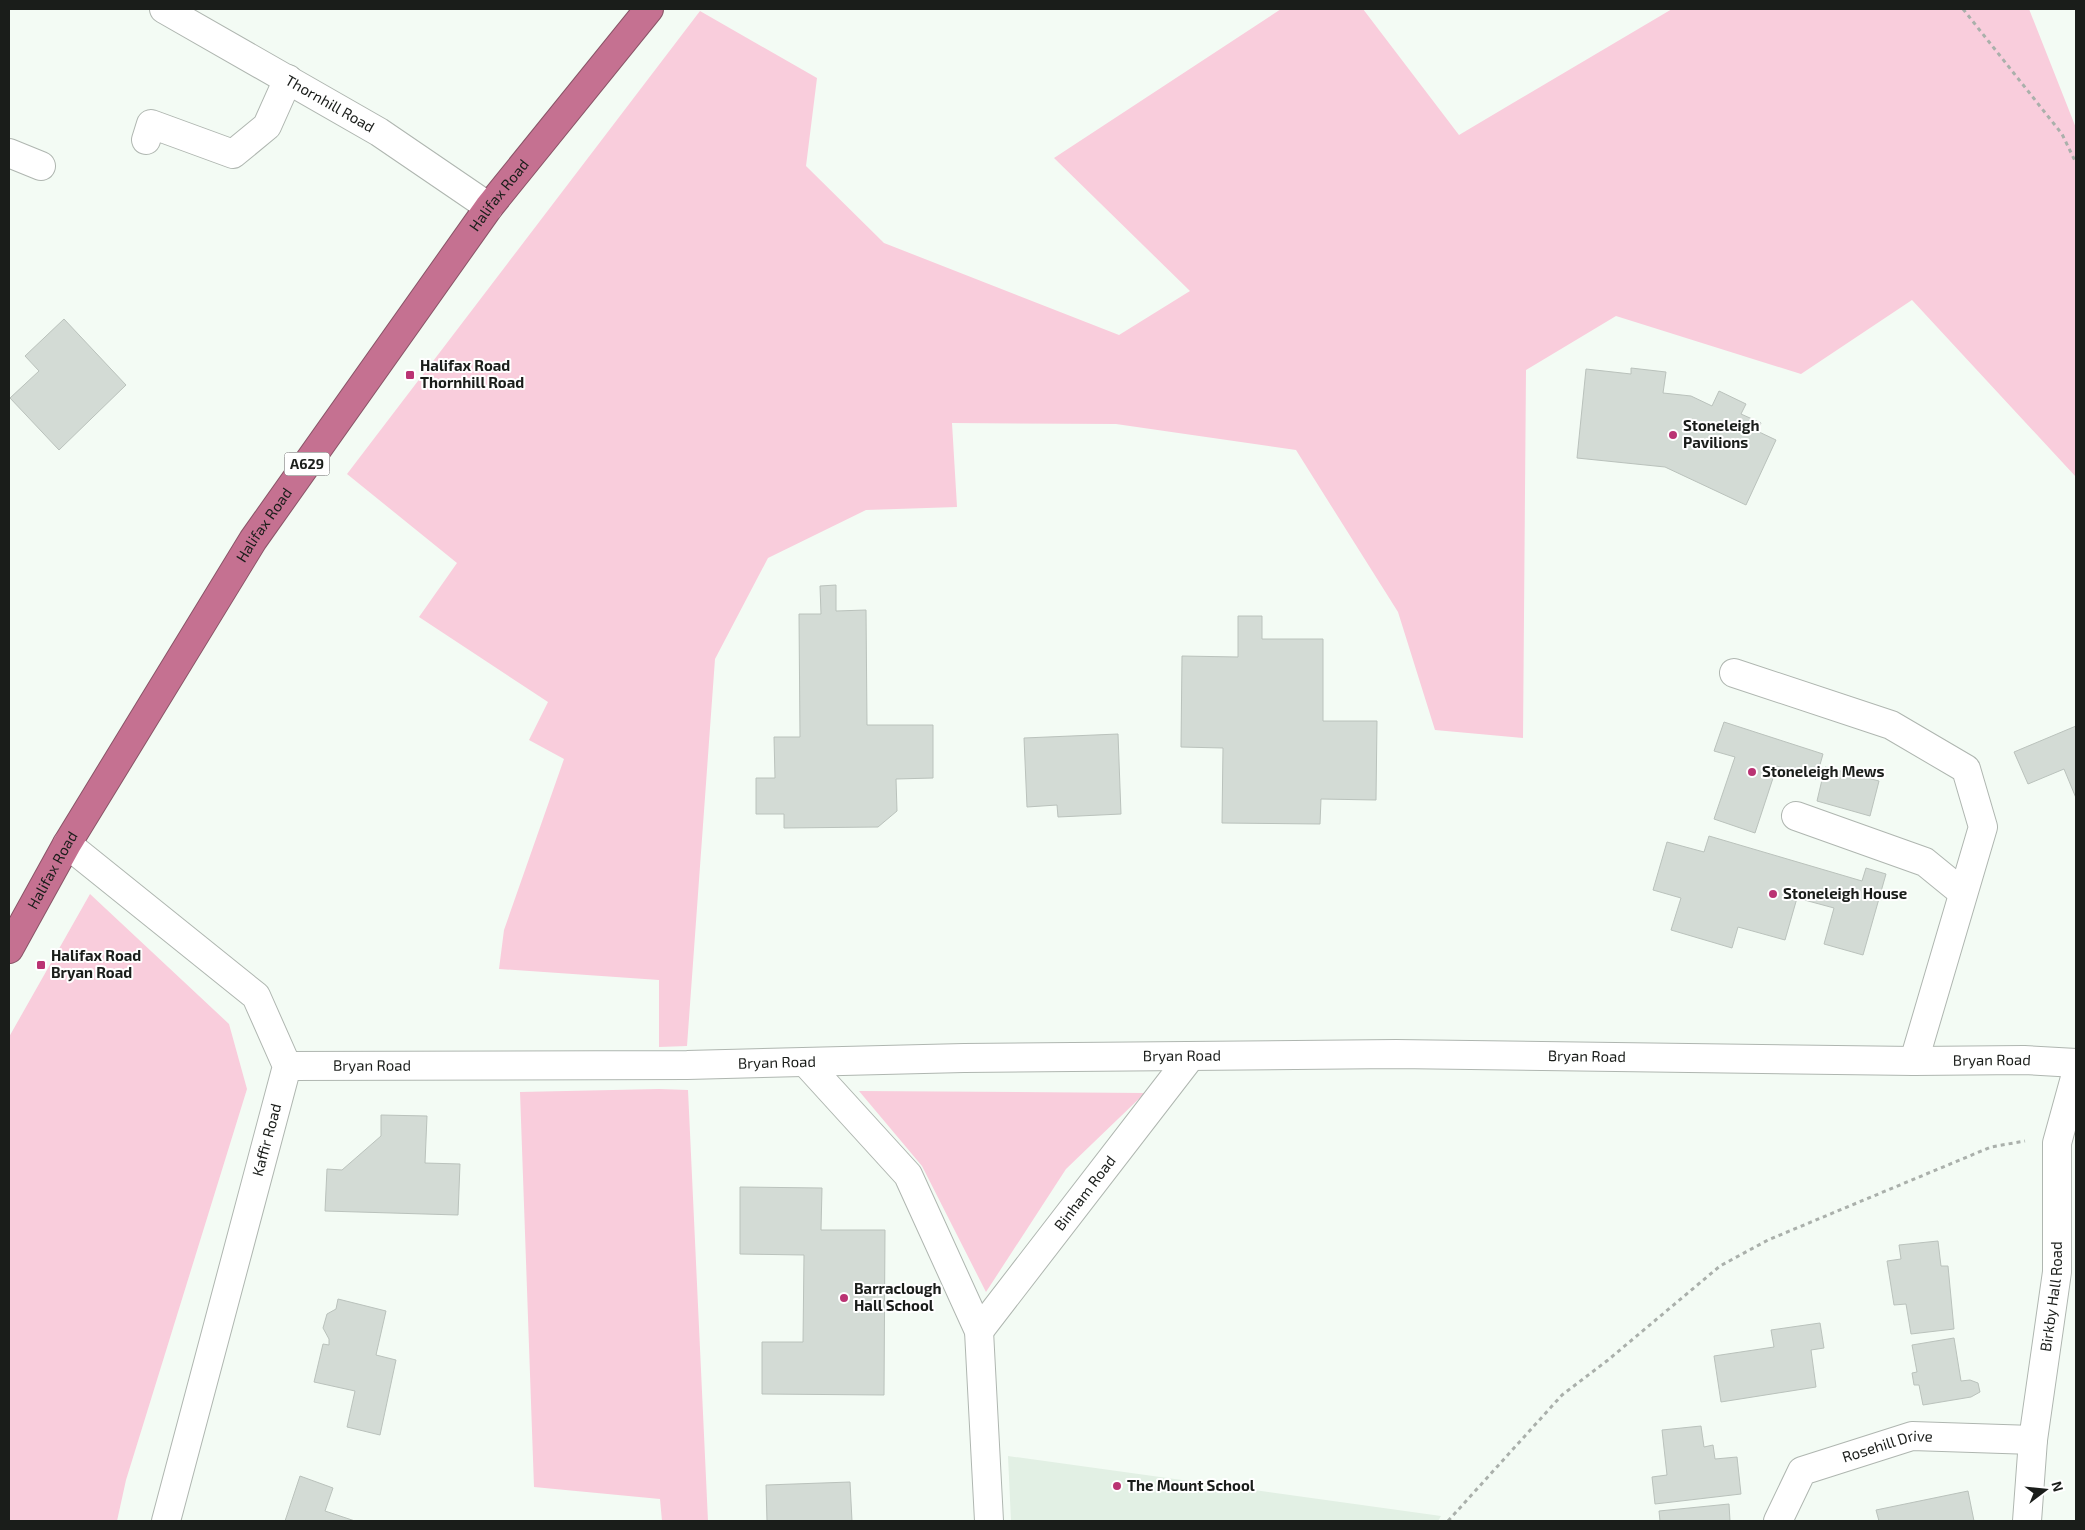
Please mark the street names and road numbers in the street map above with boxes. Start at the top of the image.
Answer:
street label: Thornhill Road [283,70,378,136]
street label: Halifax Road [465,155,532,234]
road number: A629 [284,452,330,476]
street label: Halifax Road [232,484,295,565]
street label: Halifax Road [23,828,81,912]
street label: Bryan Road [1143,1046,1221,1064]
street label: Bryan Road [1548,1046,1626,1065]
street label: Bryan Road [1953,1050,2031,1069]
street label: Bryan Road [738,1052,816,1072]
street label: Bryan Road [333,1056,411,1074]
street label: Kaffir Road [248,1101,284,1178]
street label: Binham Road [1050,1152,1119,1234]
street label: Birkby Hall Road [2036,1241,2065,1353]
street label: Rosehill Drive [1840,1426,1933,1466]

